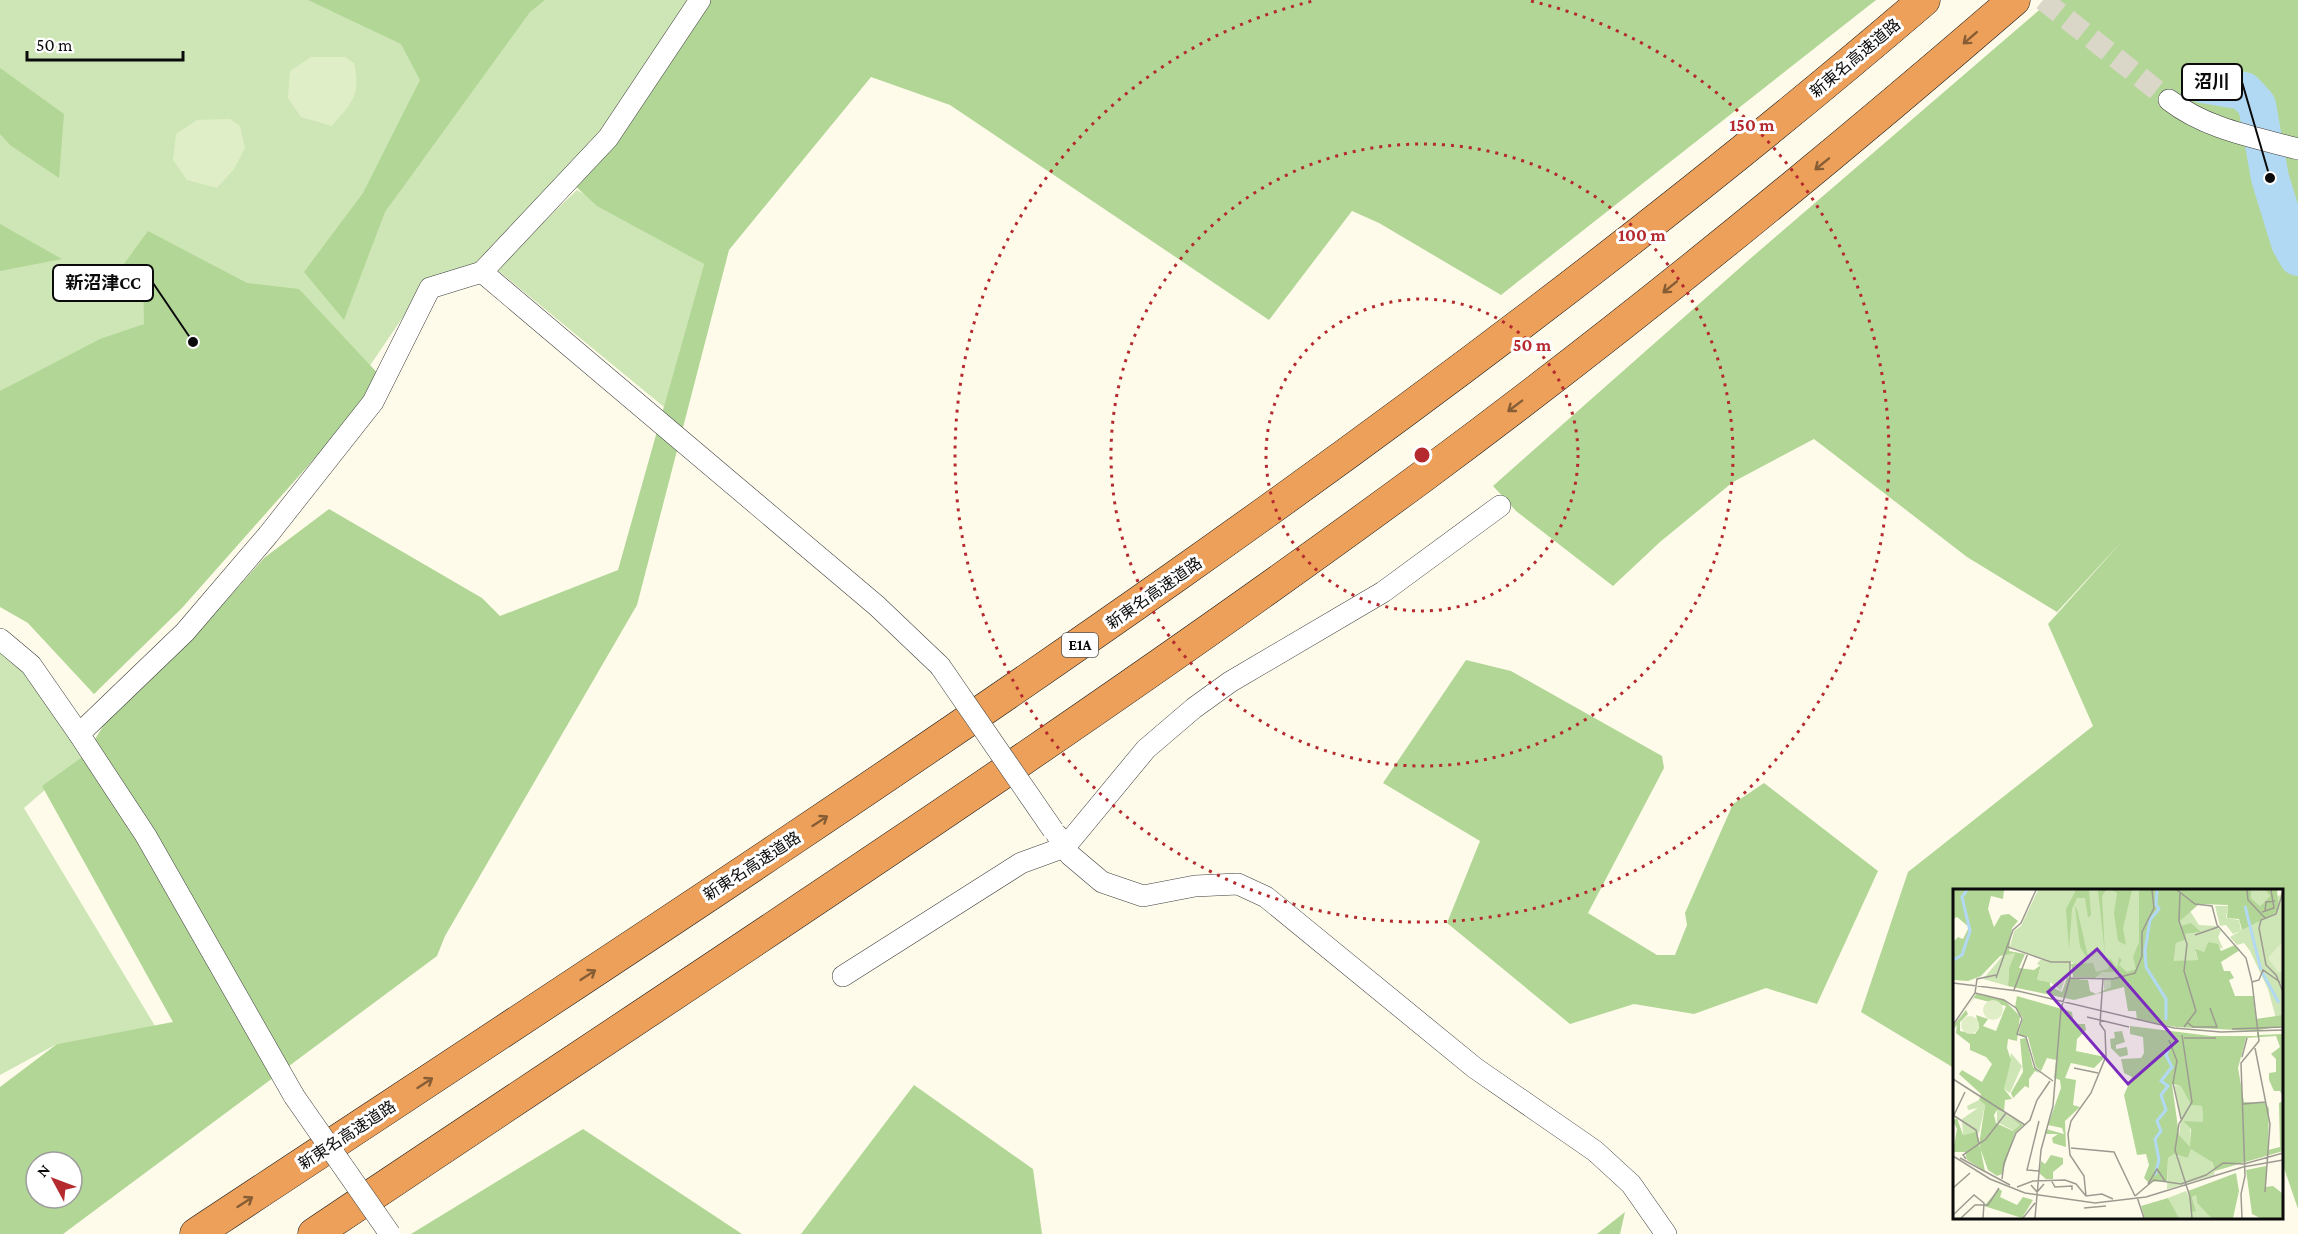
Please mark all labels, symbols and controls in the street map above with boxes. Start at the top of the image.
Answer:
street label: 新東名高速道路 [1807,15,1903,101]
scale bar [27,24,183,62]
one-way arrow [1963,31,1978,45]
text: 50 m [36,35,73,55]
callout: 沼川 [2182,64,2242,100]
text: 沼川 [2194,72,2230,92]
text: 150 m [1729,115,1775,135]
one-way arrow [1814,158,1830,171]
text: 100 m [1618,225,1666,245]
callout: 新沼津CC [53,265,153,301]
text: 新沼津CC [65,273,141,293]
one-way arrow [1663,280,1678,294]
text: 50 m [1513,335,1552,355]
one-way arrow [1508,400,1524,412]
centre of rings [1412,445,1432,465]
street label: 新東名高速道路 [1103,554,1205,632]
road number: E1A [1062,633,1098,657]
one-way arrow [812,815,828,827]
street label: 新東名高速道路 [700,828,804,904]
inset map [1953,889,2283,1219]
one-way arrow [579,969,596,981]
one-way arrow [416,1076,433,1088]
street label: 新東名高速道路 [295,1097,399,1173]
north arrow [24,1150,84,1210]
text: N [33,1161,53,1180]
one-way arrow [236,1196,253,1208]

